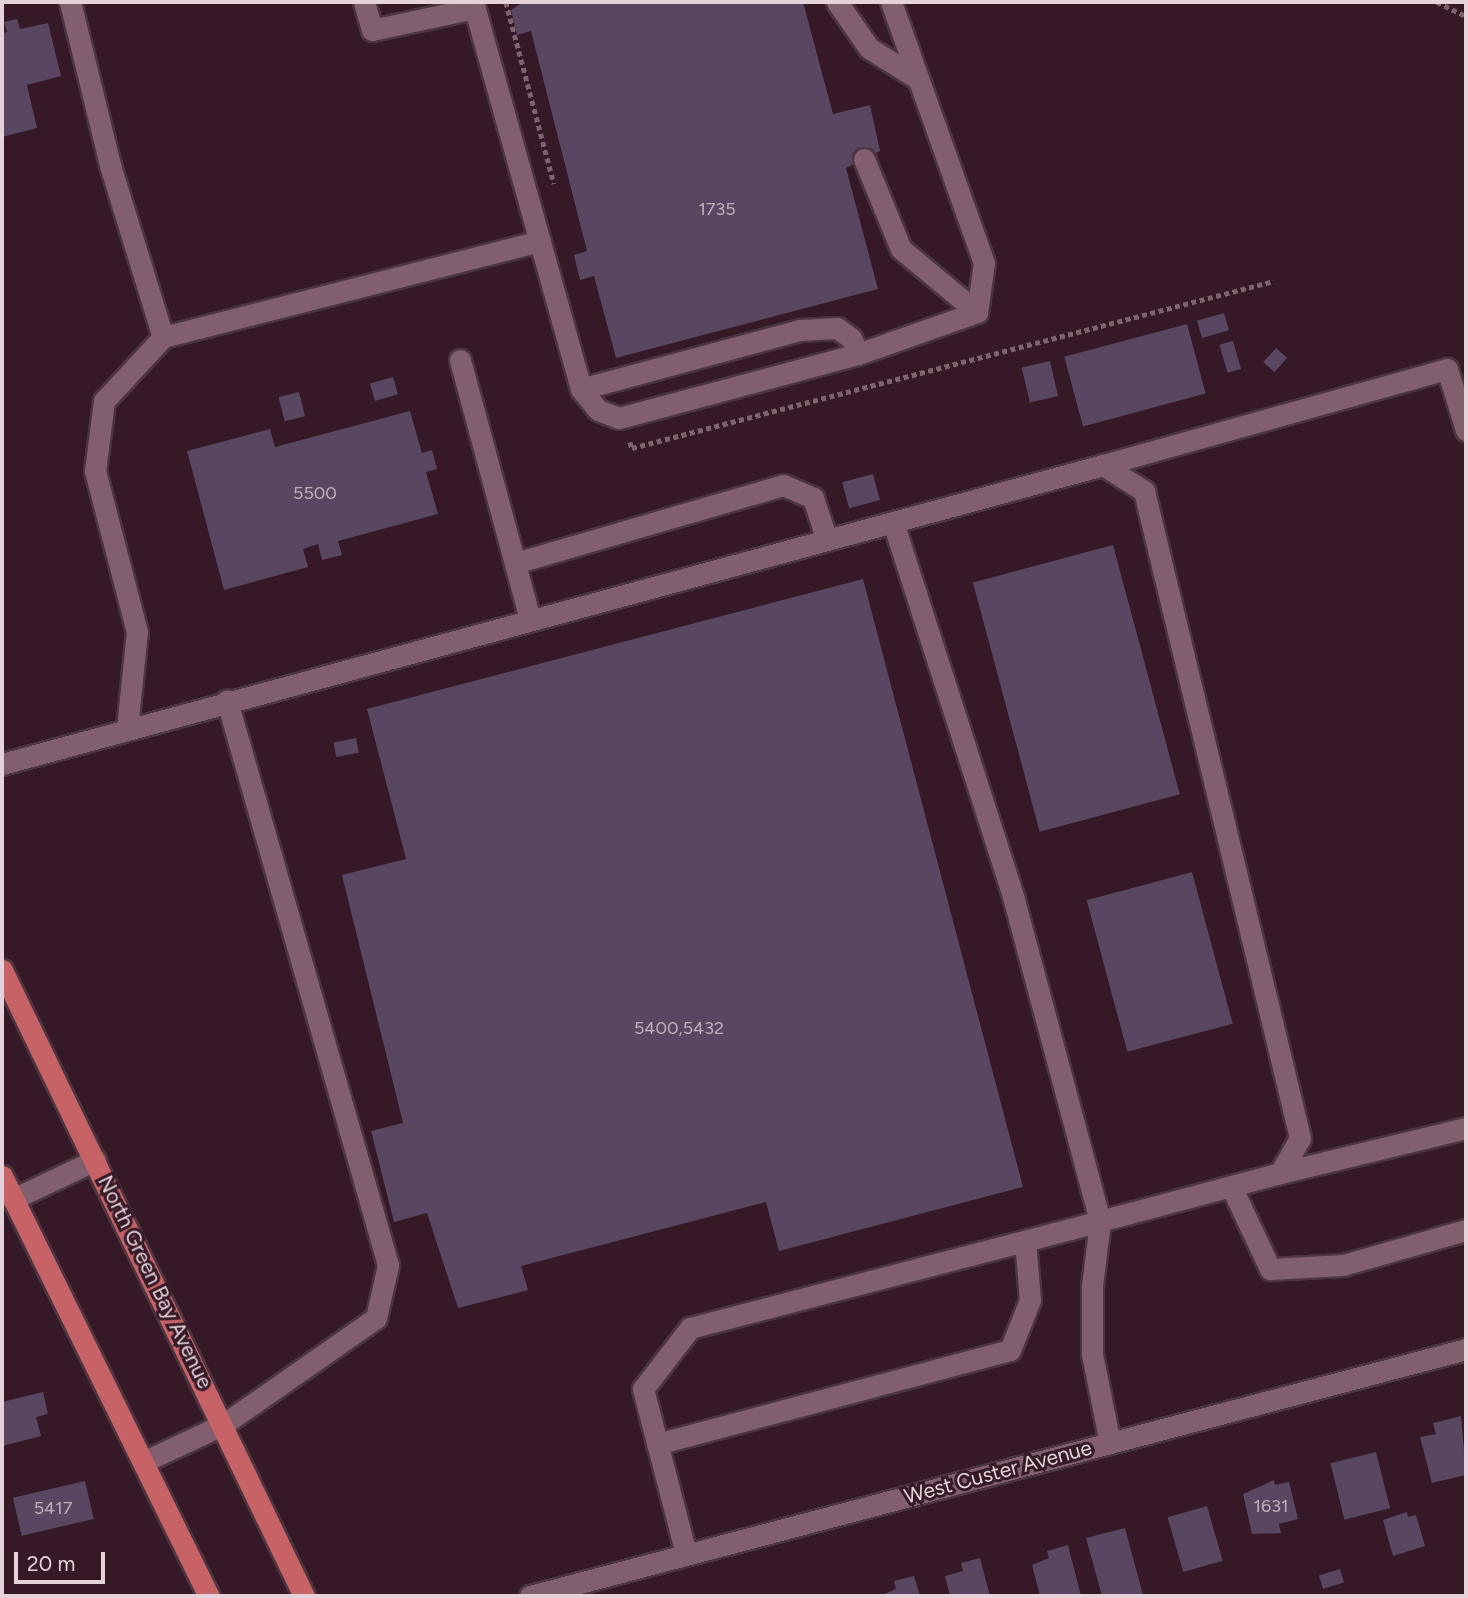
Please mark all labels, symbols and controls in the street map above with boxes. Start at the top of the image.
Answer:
house number: 1735 [698,198,736,220]
house number: 5500 [293,482,337,504]
house number: 5400,5432 [634,1017,724,1039]
street label: North Green Bay Avenue [92,1171,218,1393]
street label: West Custer Avenue [902,1435,1094,1509]
house number: 1631 [1254,1495,1288,1517]
house number: 5417 [34,1497,72,1519]
scale bar [18,1538,108,1582]
text: 20 m [27,1551,75,1576]

